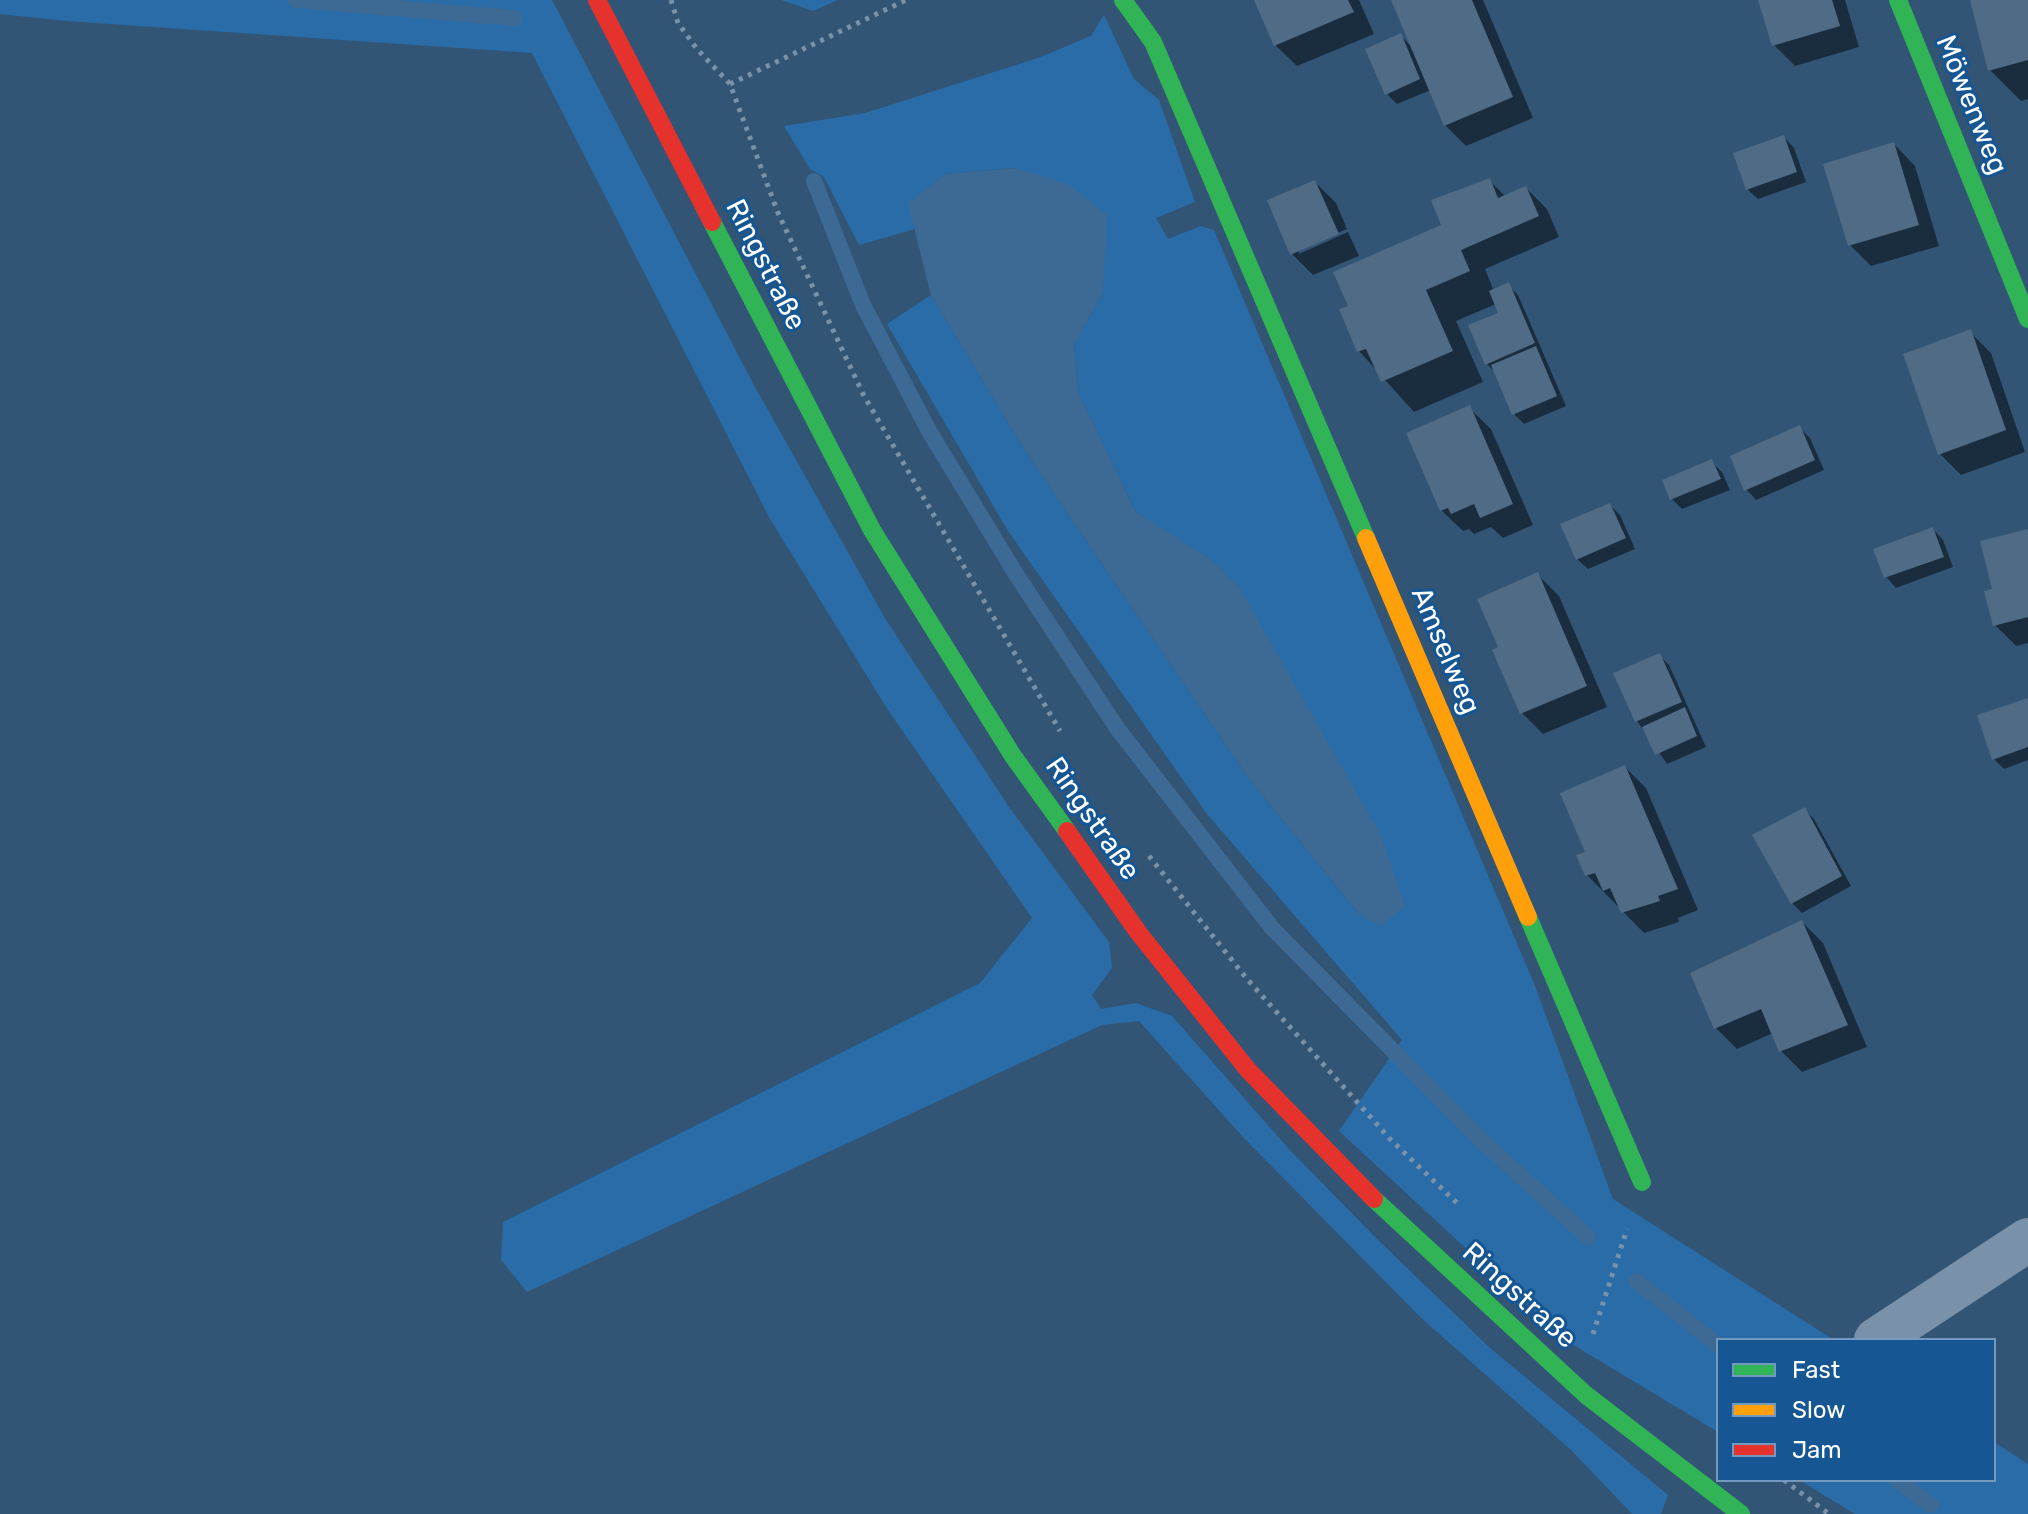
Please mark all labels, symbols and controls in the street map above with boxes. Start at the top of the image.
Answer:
street label: Möwenweg [1928,31,2014,179]
street label: Ringstraße [718,194,812,336]
street label: Amselweg [1403,582,1487,720]
street label: Ringstraße [1038,751,1146,887]
street label: Ringstraße [1455,1236,1583,1356]
legend [1716,1338,1996,1482]
text: Fast [1792,1356,1840,1384]
text: Slow [1792,1396,1845,1424]
text: Jam [1792,1436,1842,1464]

